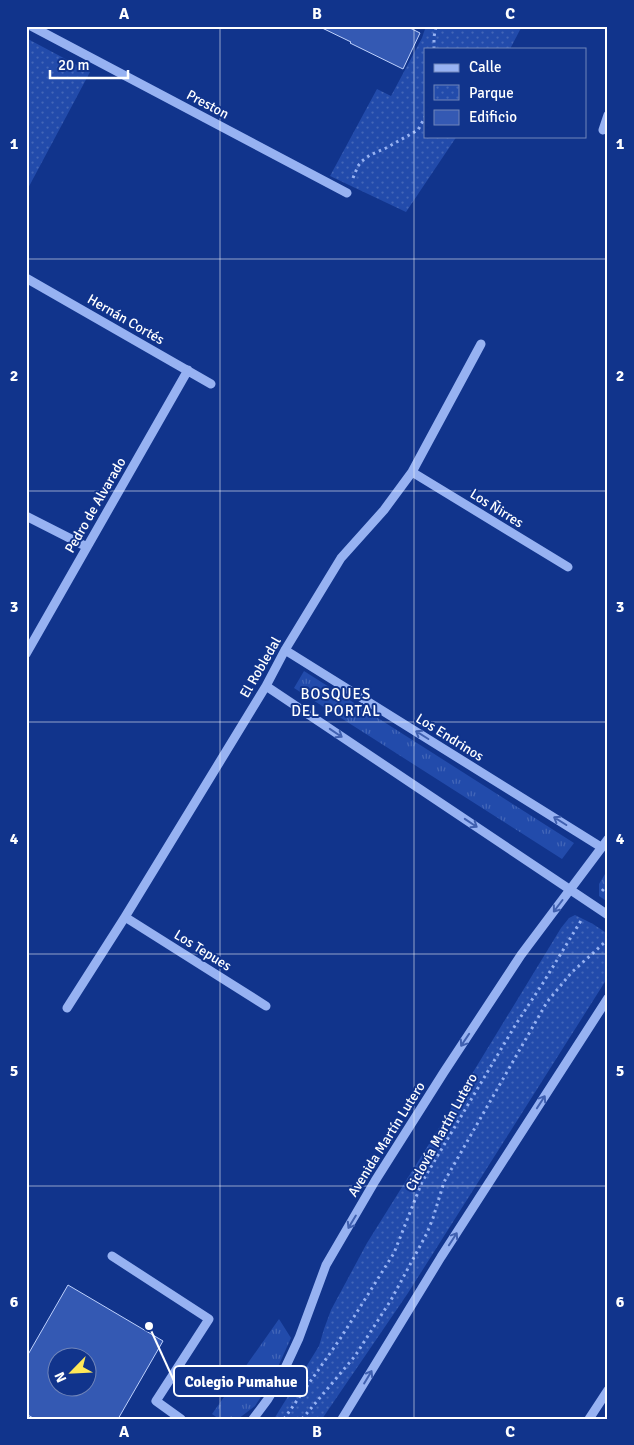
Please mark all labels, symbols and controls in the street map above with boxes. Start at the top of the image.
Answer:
text: A [119,4,130,24]
text: B [312,4,322,24]
text: C [505,4,515,24]
scale bar [50,48,128,80]
legend [424,48,586,138]
text: 20 m [58,56,89,74]
text: Calle [469,58,502,76]
text: Parque [469,84,514,102]
street label: Preston [184,86,232,123]
text: Edificio [469,108,517,126]
text: 1 [10,134,19,154]
text: 1 [616,134,625,154]
street label: Hernán Cortés [84,291,167,348]
text: 2 [10,366,18,386]
text: 2 [616,366,624,386]
street label: Pedro de Alvarado [61,455,130,556]
street label: Los Ñirres [467,485,527,532]
text: 3 [10,597,18,617]
text: 3 [616,597,624,617]
street label: El Robledal [236,634,285,701]
district label: BOSQUES DEL PORTAL [291,685,381,720]
street label: Los Endrinos [413,710,487,765]
one-way arrow [328,728,342,738]
one-way arrow [415,730,429,741]
one-way arrow [553,816,567,826]
one-way arrow [463,818,477,828]
text: 4 [10,829,19,849]
text: 4 [616,829,625,849]
one-way arrow [553,899,563,913]
street label: Los Tepues [171,926,235,975]
one-way arrow [460,1032,470,1046]
text: 5 [10,1061,18,1081]
text: 5 [616,1061,624,1081]
street label: Ciclovía Martín Lutero [402,1070,481,1194]
street label: Avenida Martín Lutero [344,1079,429,1200]
one-way arrow [536,1096,546,1110]
one-way arrow [346,1215,356,1229]
one-way arrow [448,1232,458,1246]
text: 6 [10,1292,19,1312]
text: 6 [616,1292,625,1312]
north arrow [48,1348,98,1398]
callout: Colegio Pumahue [174,1366,307,1396]
text: N [51,1369,70,1385]
one-way arrow [363,1371,373,1385]
text: Colegio Pumahue [184,1373,298,1391]
text: A [119,1422,130,1442]
text: B [312,1422,322,1442]
text: C [505,1422,515,1442]

